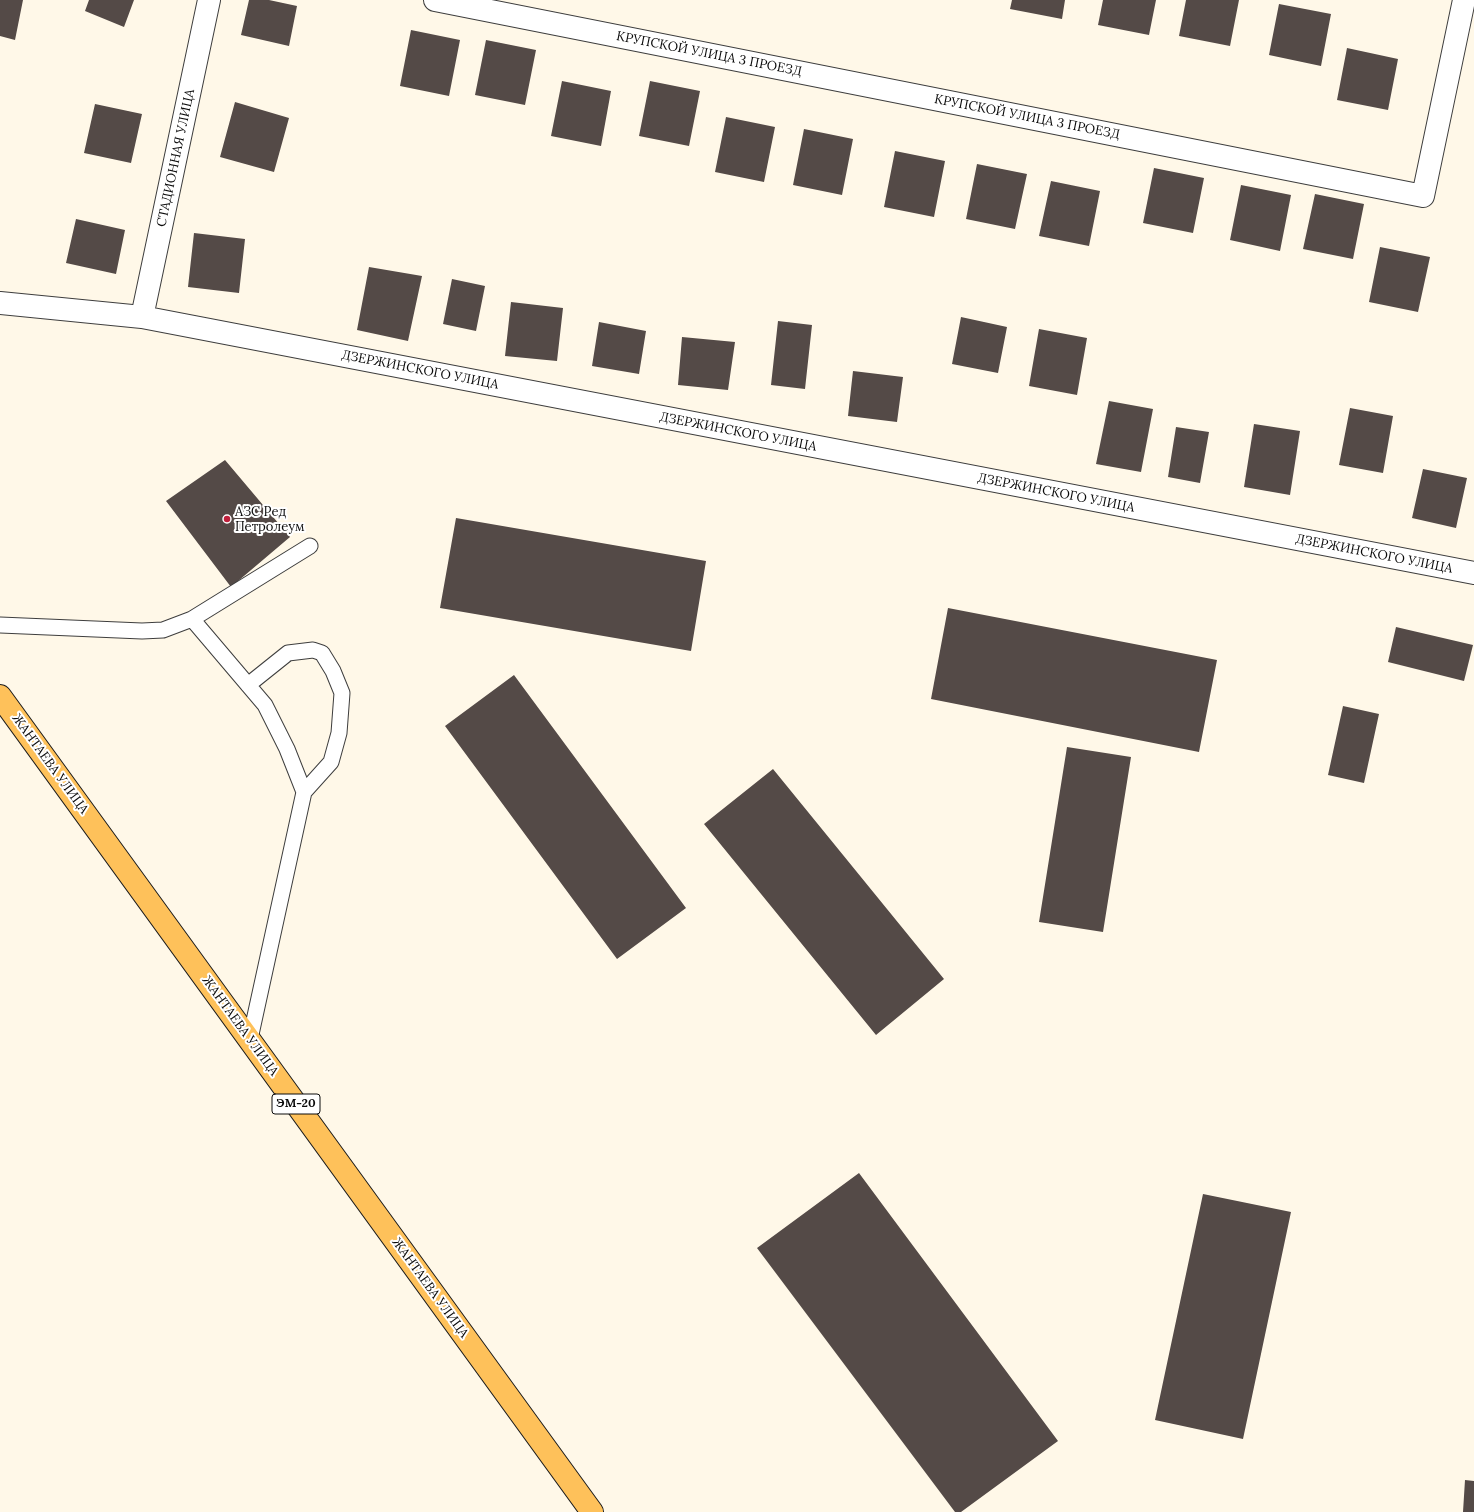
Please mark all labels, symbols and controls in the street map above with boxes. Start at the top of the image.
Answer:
street label: КРУПСКОЙ УЛИЦА 3 ПРОЕЗД [615,28,803,80]
street label: СТАДИОННАЯ УЛИЦА [154,88,198,228]
street label: КРУПСКОЙ УЛИЦА 3 ПРОЕЗД [933,91,1121,143]
street label: ДЗЕРЖИНСКОГО УЛИЦА [340,347,500,393]
street label: ДЗЕРЖИНСКОГО УЛИЦА [658,409,818,455]
street label: ДЗЕРЖИНСКОГО УЛИЦА [976,470,1136,516]
place label: АЗС Ред Петролеум [235,504,305,535]
marker: АЗС Ред Петролеум [222,514,232,524]
street label: ДЗЕРЖИНСКОГО УЛИЦА [1294,531,1454,577]
street label: ЖАНТАЕВА УЛИЦА [8,711,92,817]
street label: ЖАНТАЕВА УЛИЦА [198,973,282,1079]
road number: ЭМ-20 [272,1094,320,1114]
street label: ЖАНТАЕВА УЛИЦА [388,1235,472,1341]

